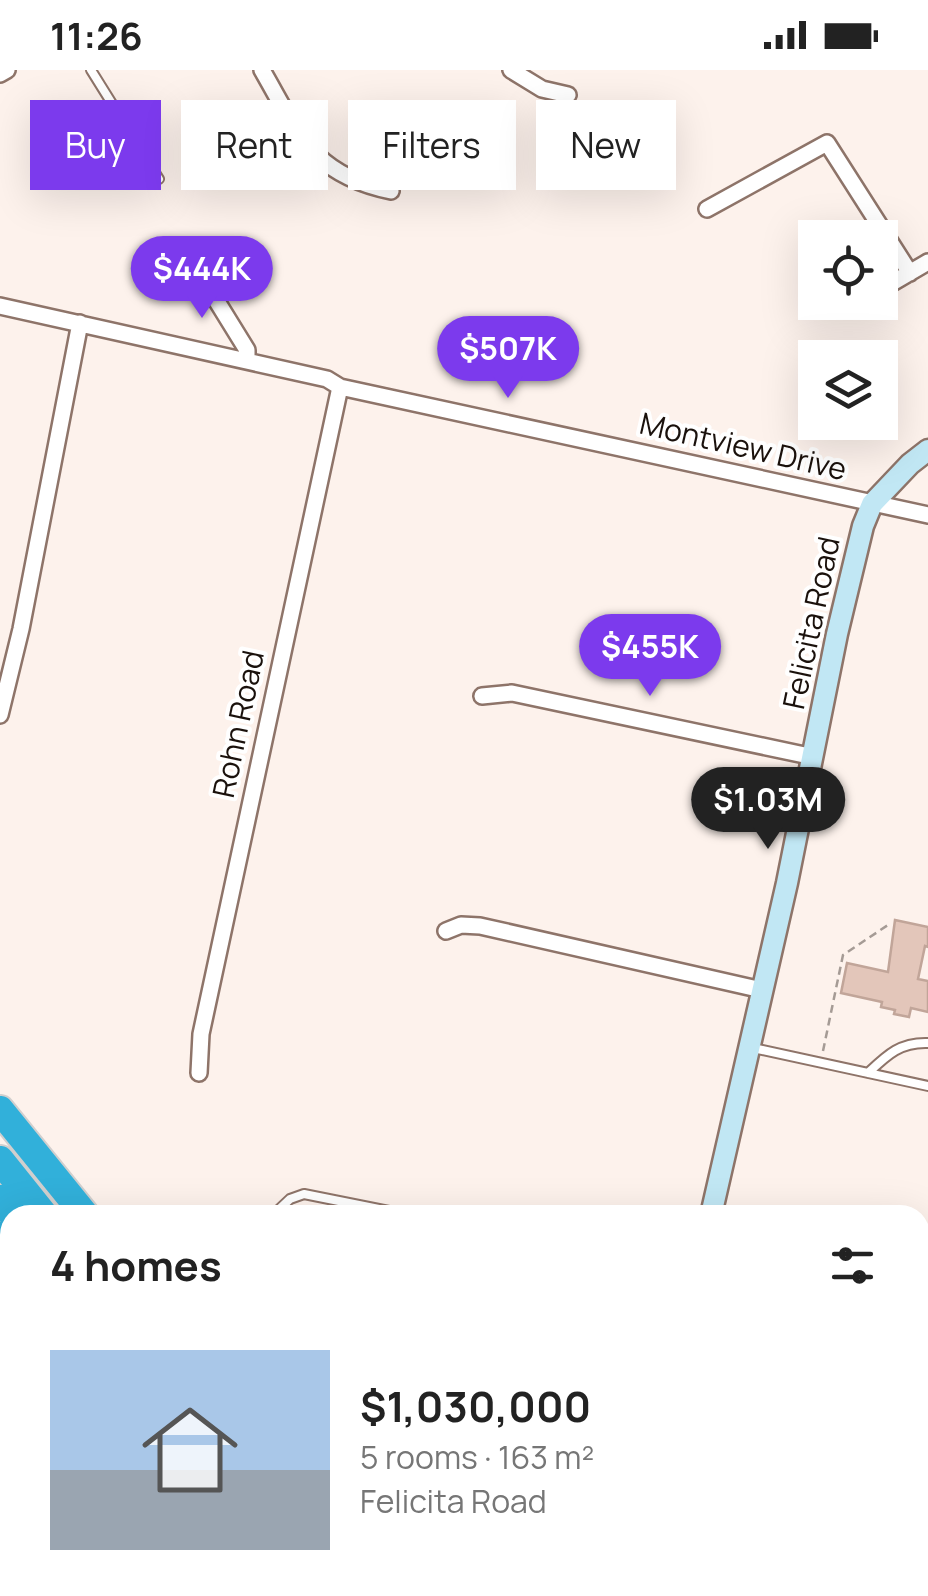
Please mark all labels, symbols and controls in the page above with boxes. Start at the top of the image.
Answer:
text: 11:26 [50,9,143,61]
chip: Buy [30,100,161,190]
chip: Rent [181,100,328,190]
chip: Filters [348,100,516,190]
chip: New [536,100,676,190]
map controls [798,220,898,440]
button: locate [798,220,898,320]
pin: $444K [132,236,272,321]
text: $444K [153,246,251,290]
pin: $507K [438,316,578,401]
text: $507K [459,326,557,370]
button: layers [798,340,898,440]
street label: Montview Drive [636,402,851,489]
street label: Felicita Road [772,533,849,713]
pin: $455K [580,614,720,699]
text: $455K [601,624,699,668]
street label: Rohn Road [202,646,273,801]
pin: $1.03M [687,767,849,852]
text: $1.03M [713,777,823,821]
text: 4 homes [50,1236,222,1294]
icon: filters [825,1238,880,1293]
text: $1,030,000 [360,1377,591,1435]
icon: home [130,1390,250,1510]
text: 5 rooms · 163 m² [360,1435,594,1479]
text: Felicita Road [360,1479,547,1523]

